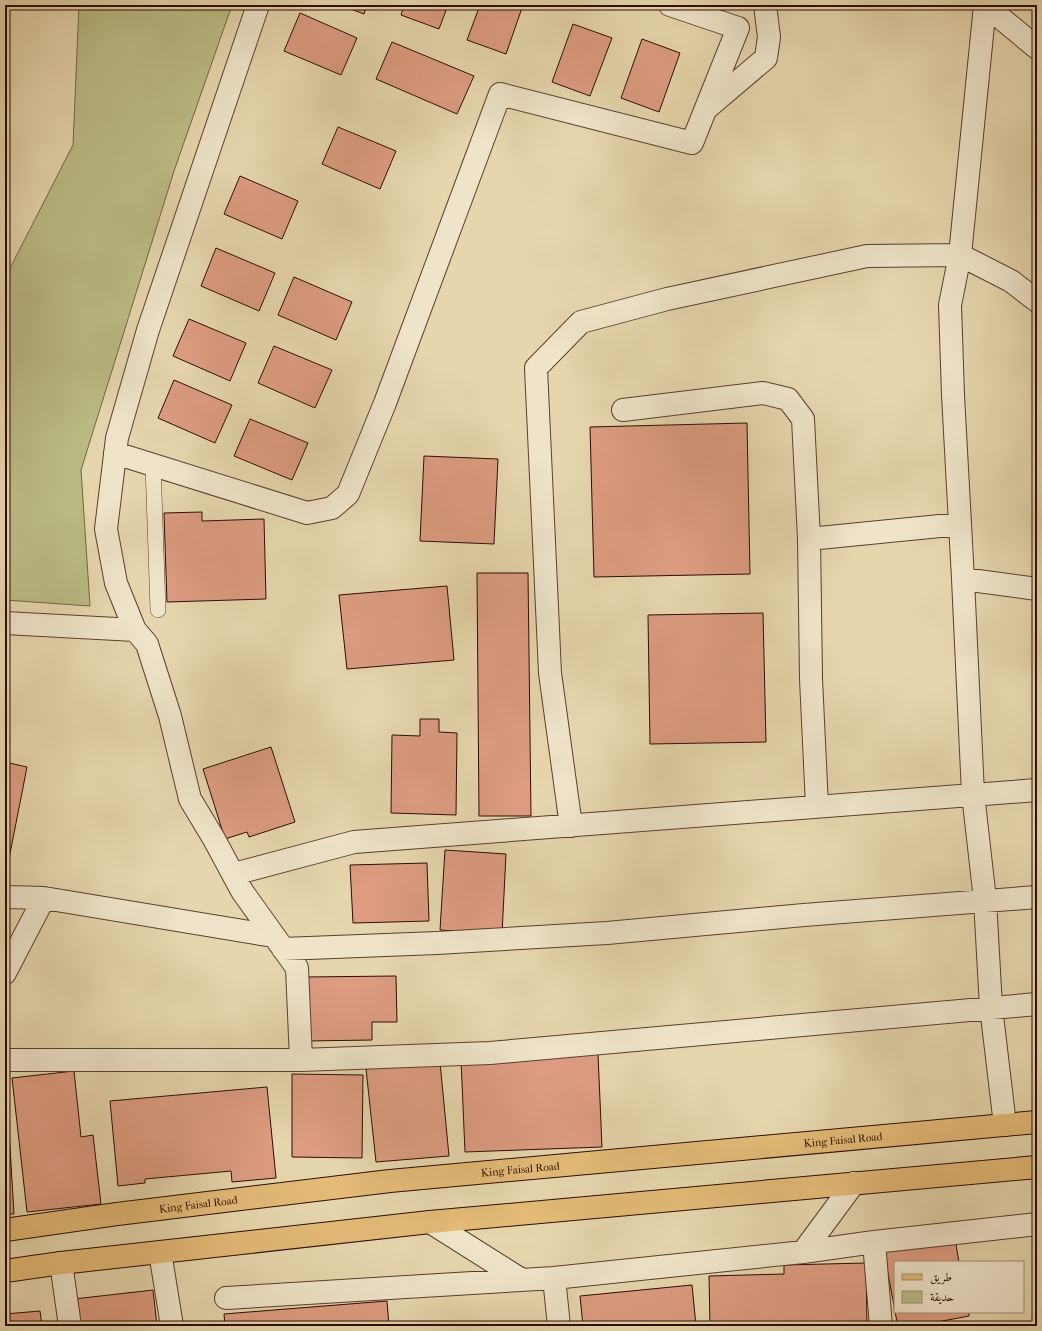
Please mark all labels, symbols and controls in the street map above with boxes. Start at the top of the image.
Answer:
street label: King Faisal Road [803,1130,884,1150]
street label: King Faisal Road [480,1159,561,1180]
street label: King Faisal Road [158,1193,239,1216]
legend [894,1261,1024,1313]
text: طريق [930,1270,952,1285]
text: حديقة [930,1290,954,1305]

